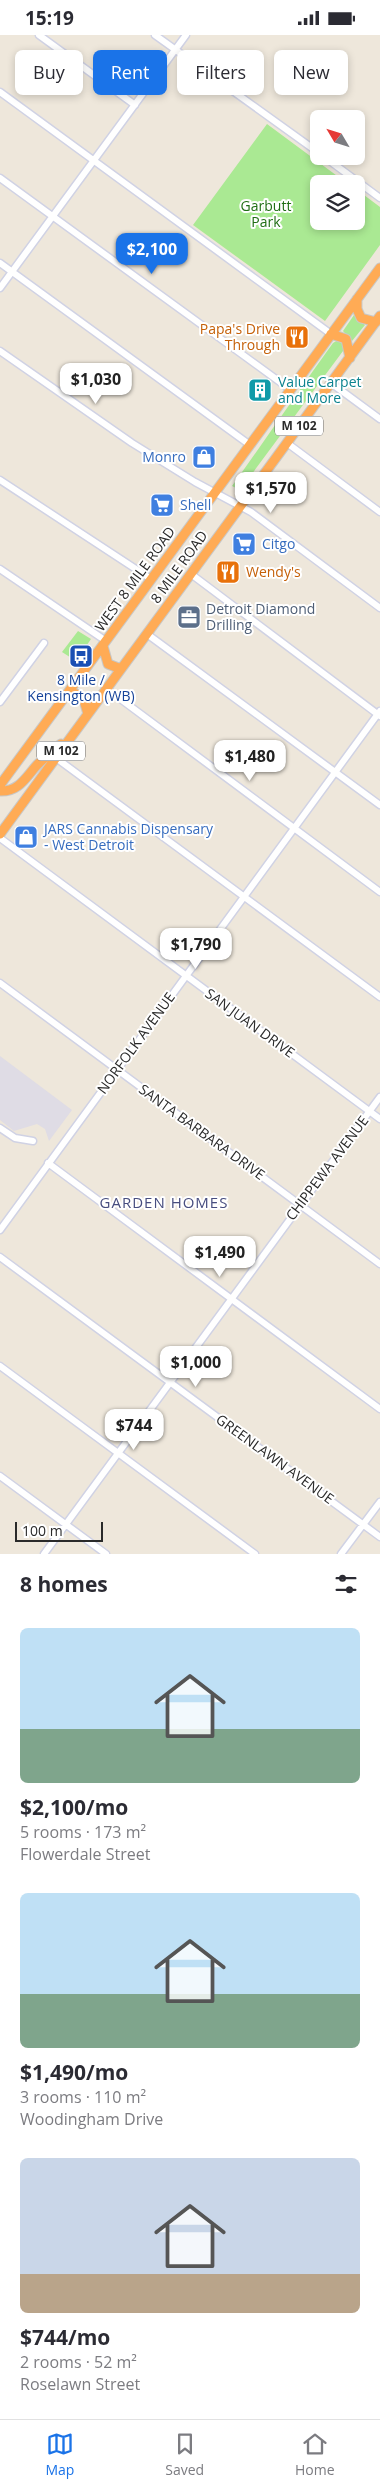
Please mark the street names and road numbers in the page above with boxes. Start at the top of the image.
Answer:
road number: M 102 [275,417,323,436]
street label: WEST 8 MILE ROAD [90,523,179,635]
street label: 8 MILE ROAD [146,527,211,607]
road number: M 102 [37,741,85,761]
street label: SAN JUAN DRIVE [202,984,299,1062]
street label: NORFOLK AVENUE [92,988,179,1097]
street label: SANTA BARBARA DRIVE [135,1079,269,1184]
street label: CHIPPEWA AVENUE [281,1111,372,1224]
street label: GREENLAWN AVENUE [212,1409,338,1508]

